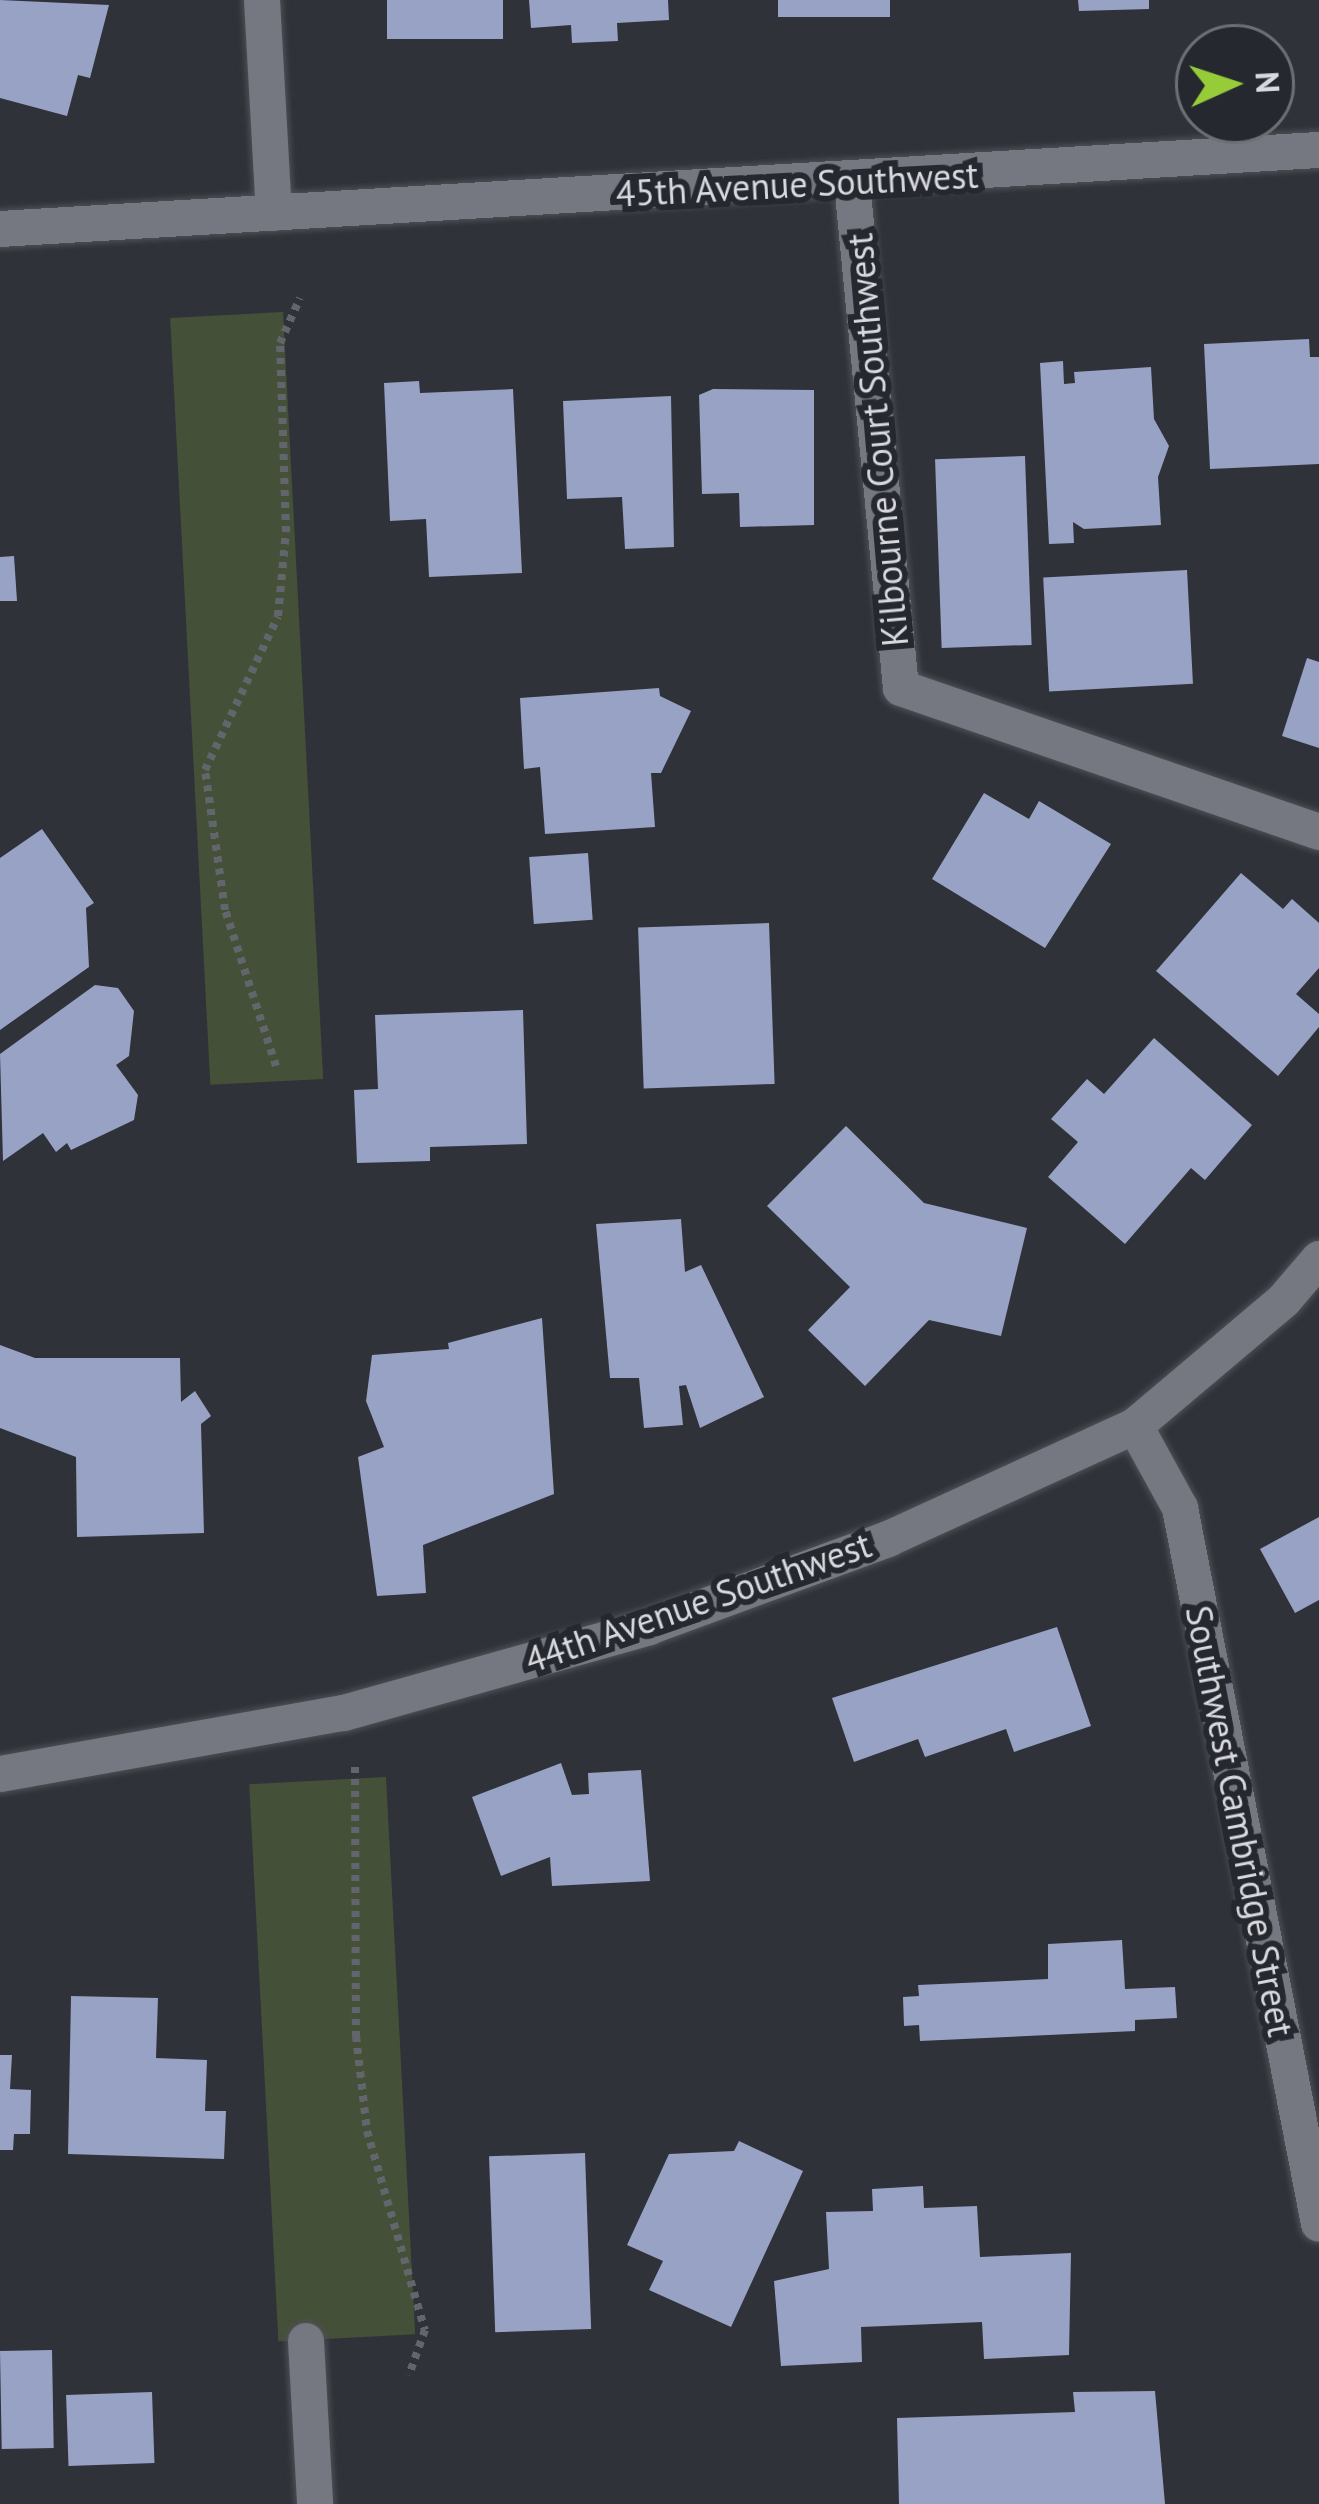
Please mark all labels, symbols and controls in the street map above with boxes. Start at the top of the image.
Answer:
north arrow [1175,24,1295,144]
text: N [1246,70,1290,94]
street label: 45th Avenue Southwest [614,153,980,215]
street label: Kilbourne Court Southwest [837,232,917,648]
street label: 44th Avenue Southwest [519,1522,877,1682]
street label: Southwest Cambridge Street [1177,1602,1303,2040]

